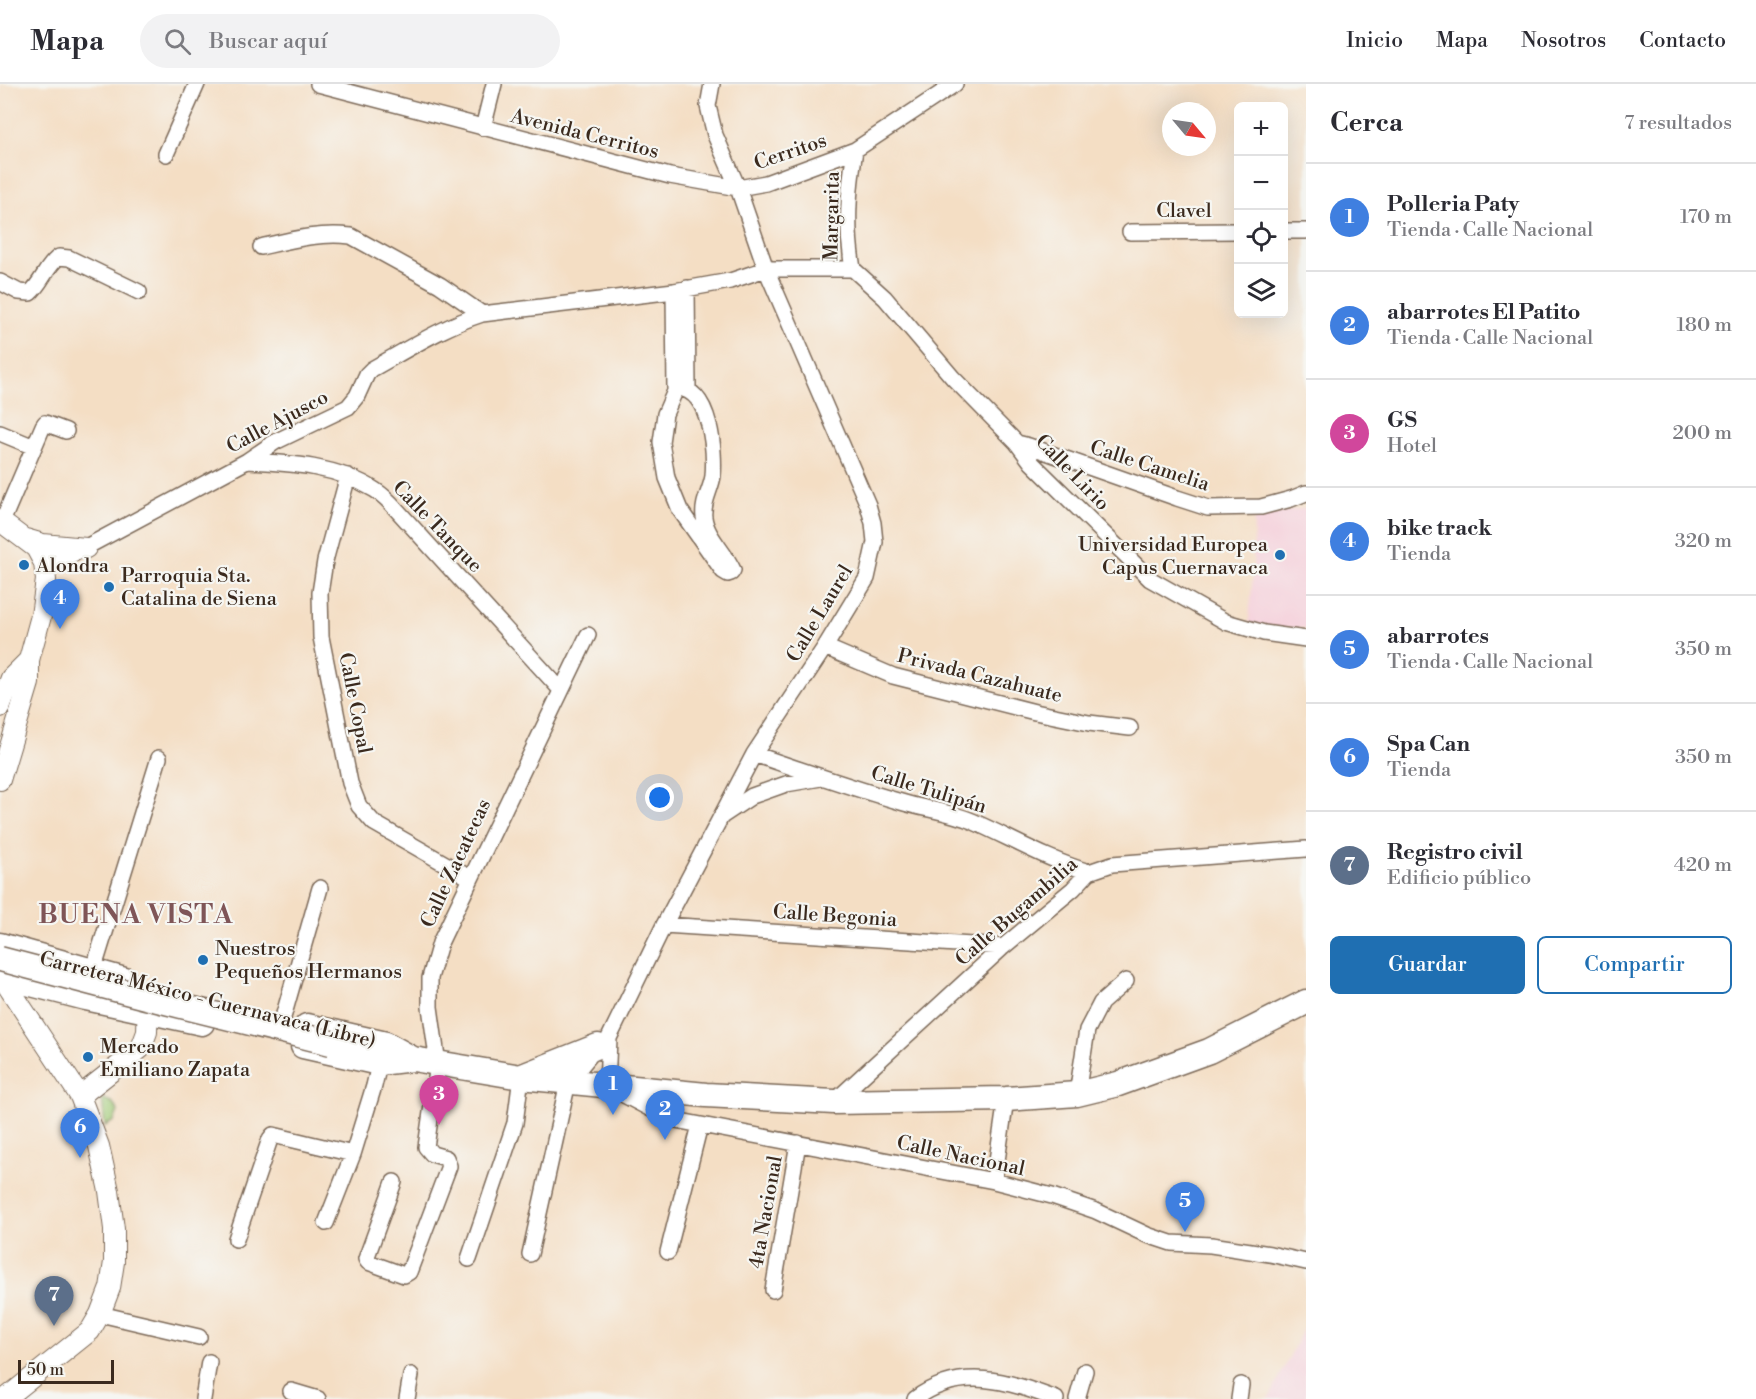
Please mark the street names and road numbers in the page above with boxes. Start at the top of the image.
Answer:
street label: Avenida Cerritos [507,104,661,165]
street label: Cerritos [751,128,830,176]
street label: Margarita [819,170,846,261]
street label: Clavel [1156,199,1212,224]
street label: Calle Ajusco [223,385,333,460]
street label: Calle Lirio [1029,430,1114,516]
street label: Calle Camelia [1087,435,1213,498]
street label: Calle Tanque [387,476,487,578]
street label: Calle Laurel [781,560,859,667]
street label: Privada Cazahuate [895,644,1065,709]
street label: Calle Copal [332,651,377,756]
street label: Calle Tulipán [868,761,990,820]
street label: Calle Zacatecas [416,795,497,932]
street label: Calle Bugambilia [951,852,1084,972]
street label: Calle Begonia [772,900,899,933]
street label: Carretera México - Cuernavaca (Libre) [37,946,378,1054]
street label: Calle Nacional [894,1131,1027,1182]
street label: 4ta Nacional [744,1154,789,1271]

